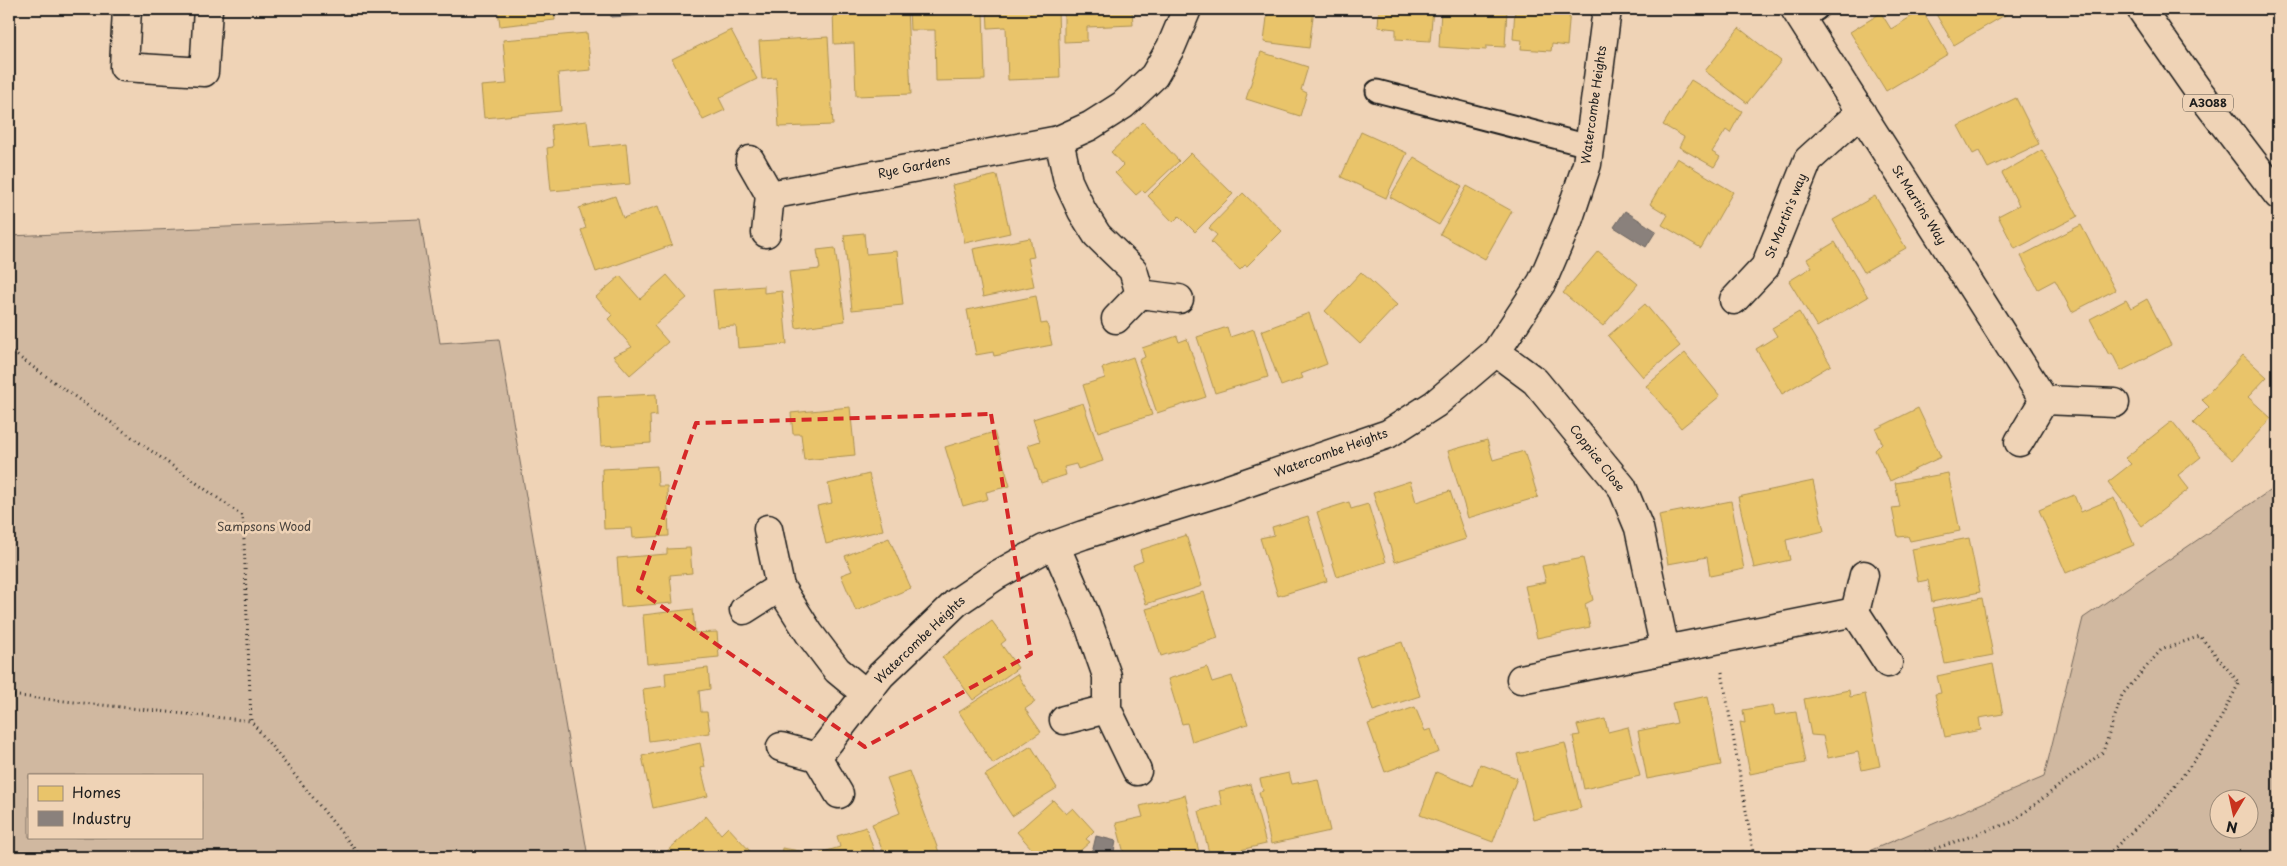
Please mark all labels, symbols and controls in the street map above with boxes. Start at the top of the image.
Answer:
street label: Watercombe Heights [1576,44,1610,165]
road number: A3088 [2183,95,2233,112]
street label: Rye Gardens [876,150,952,182]
street label: St Martins Way [1888,161,1952,248]
street label: St Martin's way [1760,170,1810,261]
street label: Coppice Close [1566,420,1630,495]
street label: Watercombe Heights [1271,423,1390,481]
park label: Sampsons Wood [217,517,311,535]
street label: Watercombe Heights [870,591,969,687]
legend [28,774,202,838]
text: Homes [72,780,121,803]
north arrow [2210,788,2260,838]
text: Industry [72,806,131,829]
text: N [2225,816,2239,839]

